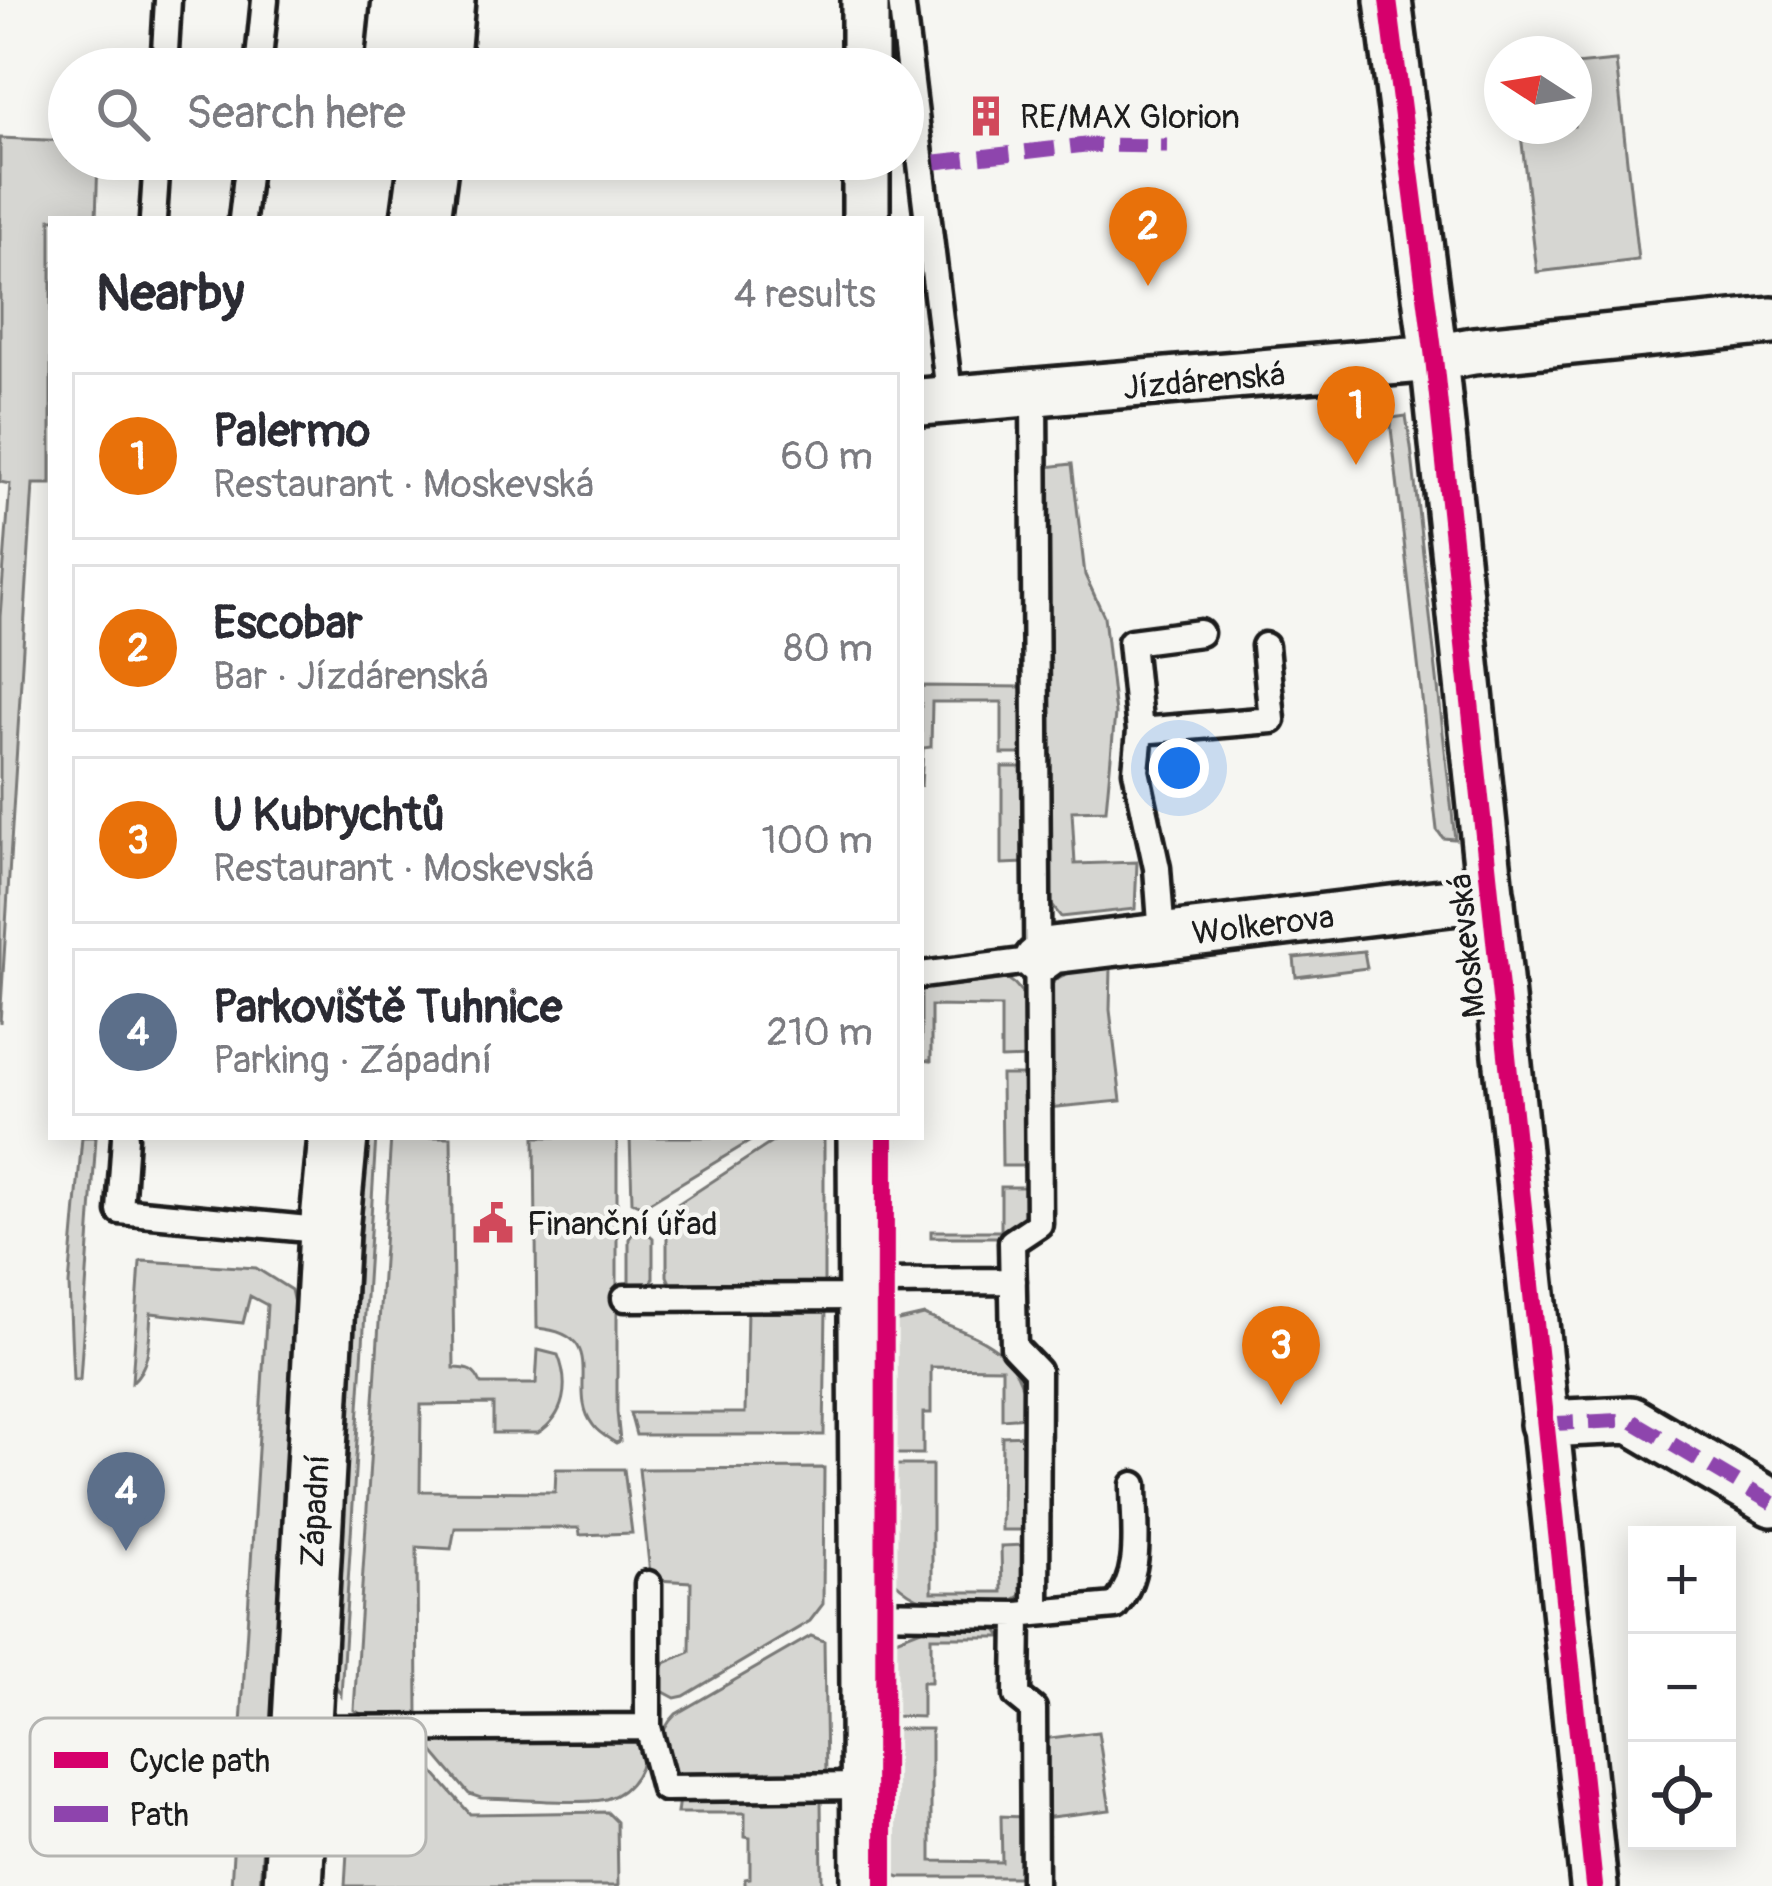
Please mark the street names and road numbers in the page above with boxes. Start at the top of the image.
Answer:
street label: Jízdárenská [1121,354,1287,409]
street label: Moskevská [1440,872,1495,1020]
street label: Wolkerova [1190,896,1337,955]
street label: Západní [292,1454,339,1569]

